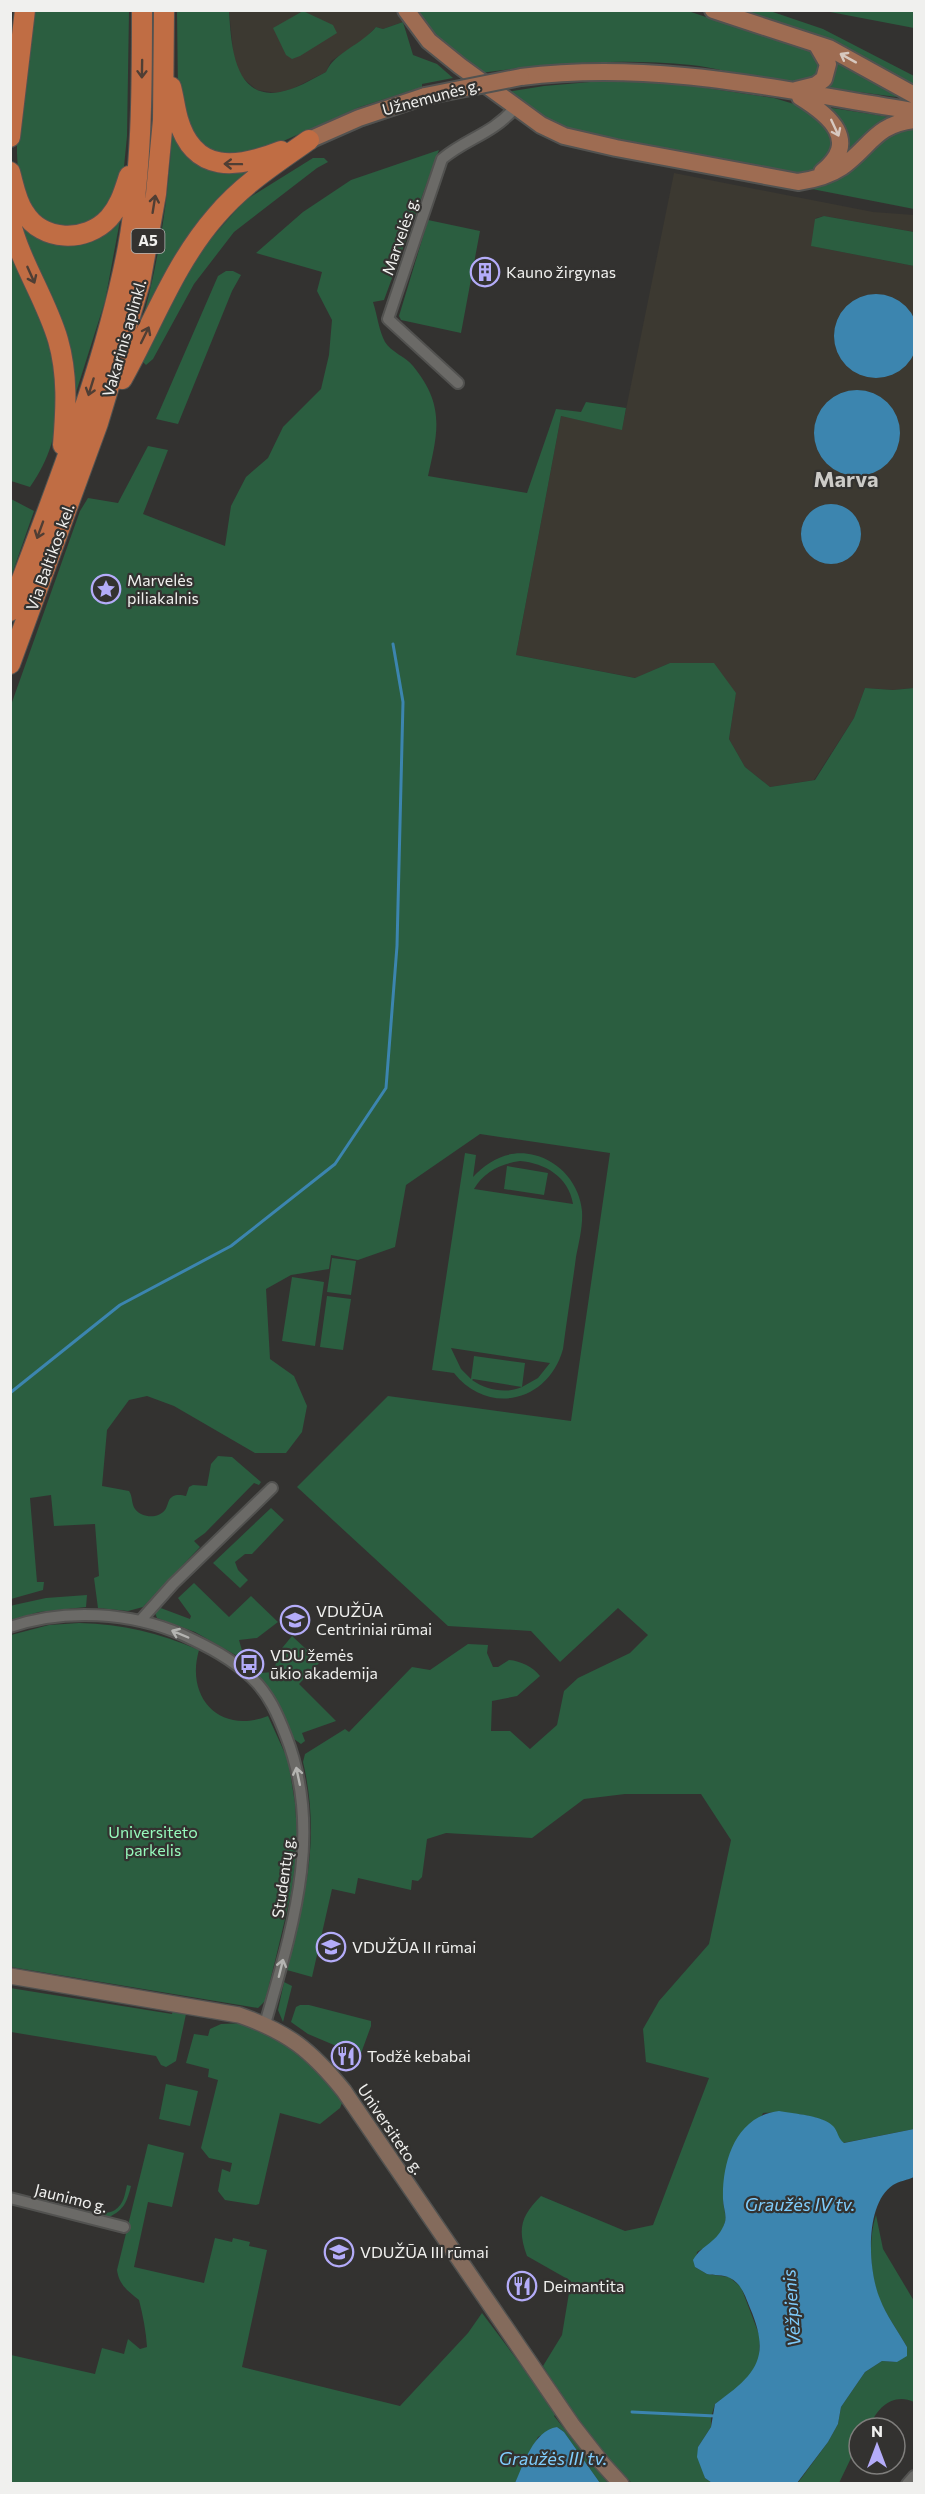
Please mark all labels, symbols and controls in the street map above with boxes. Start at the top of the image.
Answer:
one-way arrow [840,52,857,64]
one-way arrow [136,58,148,78]
street label: Užnemunės g. [380,74,482,119]
one-way arrow [829,119,841,137]
one-way arrow [224,158,244,169]
street label: Marvelės g. [377,194,422,278]
one-way arrow [149,195,160,215]
road number: A5 [132,229,164,253]
building icon: Kauno žirgynas [469,256,501,288]
place label: Kauno žirgynas [506,262,616,281]
one-way arrow [26,265,37,284]
street label: Vakarinis aplinkl. [98,277,149,399]
one-way arrow [140,326,151,344]
one-way arrow [84,377,95,396]
district label: Marva [814,465,878,492]
street label: Via Baltikos kel. [21,501,78,613]
one-way arrow [33,520,44,539]
place label: Marvelės piliakalnis [127,570,199,607]
place icon: Marvelės piliakalnis [90,573,122,605]
place label: VDUŽŪA Centriniai rūmai [316,1601,432,1638]
school or university icon: VDUŽŪA Centriniai rūmai [279,1604,311,1636]
one-way arrow [171,1628,189,1639]
place label: VDU žemės ūkio akademija [270,1645,378,1682]
bus stop icon: VDU žemės ūkio akademija [233,1648,265,1680]
one-way arrow [291,1767,303,1786]
park label: Universiteto parkelis [108,1822,198,1859]
street label: Studentų g. [267,1835,298,1919]
school or university icon: VDUŽŪA II rūmai [315,1931,347,1963]
place label: VDUŽŪA II rūmai [352,1937,476,1956]
one-way arrow [275,1959,287,1978]
restaurant icon: Todžė kebabai [330,2040,362,2072]
place label: Todžė kebabai [367,2046,471,2065]
street label: Universiteto g. [354,2080,429,2178]
street label: Jaunimo g. [33,2179,109,2216]
water label: Graužės IV tv. [745,2193,855,2215]
school or university icon: VDUŽŪA III rūmai [323,2236,355,2268]
place label: VDUŽŪA III rūmai [360,2242,489,2261]
water label: Vėžpienis [777,2269,805,2348]
restaurant icon: Deimantita [506,2270,538,2302]
place label: Deimantita [543,2276,624,2295]
north arrow [847,2416,907,2476]
text: N [871,2421,883,2440]
water label: Graužės III tv. [499,2447,607,2469]

